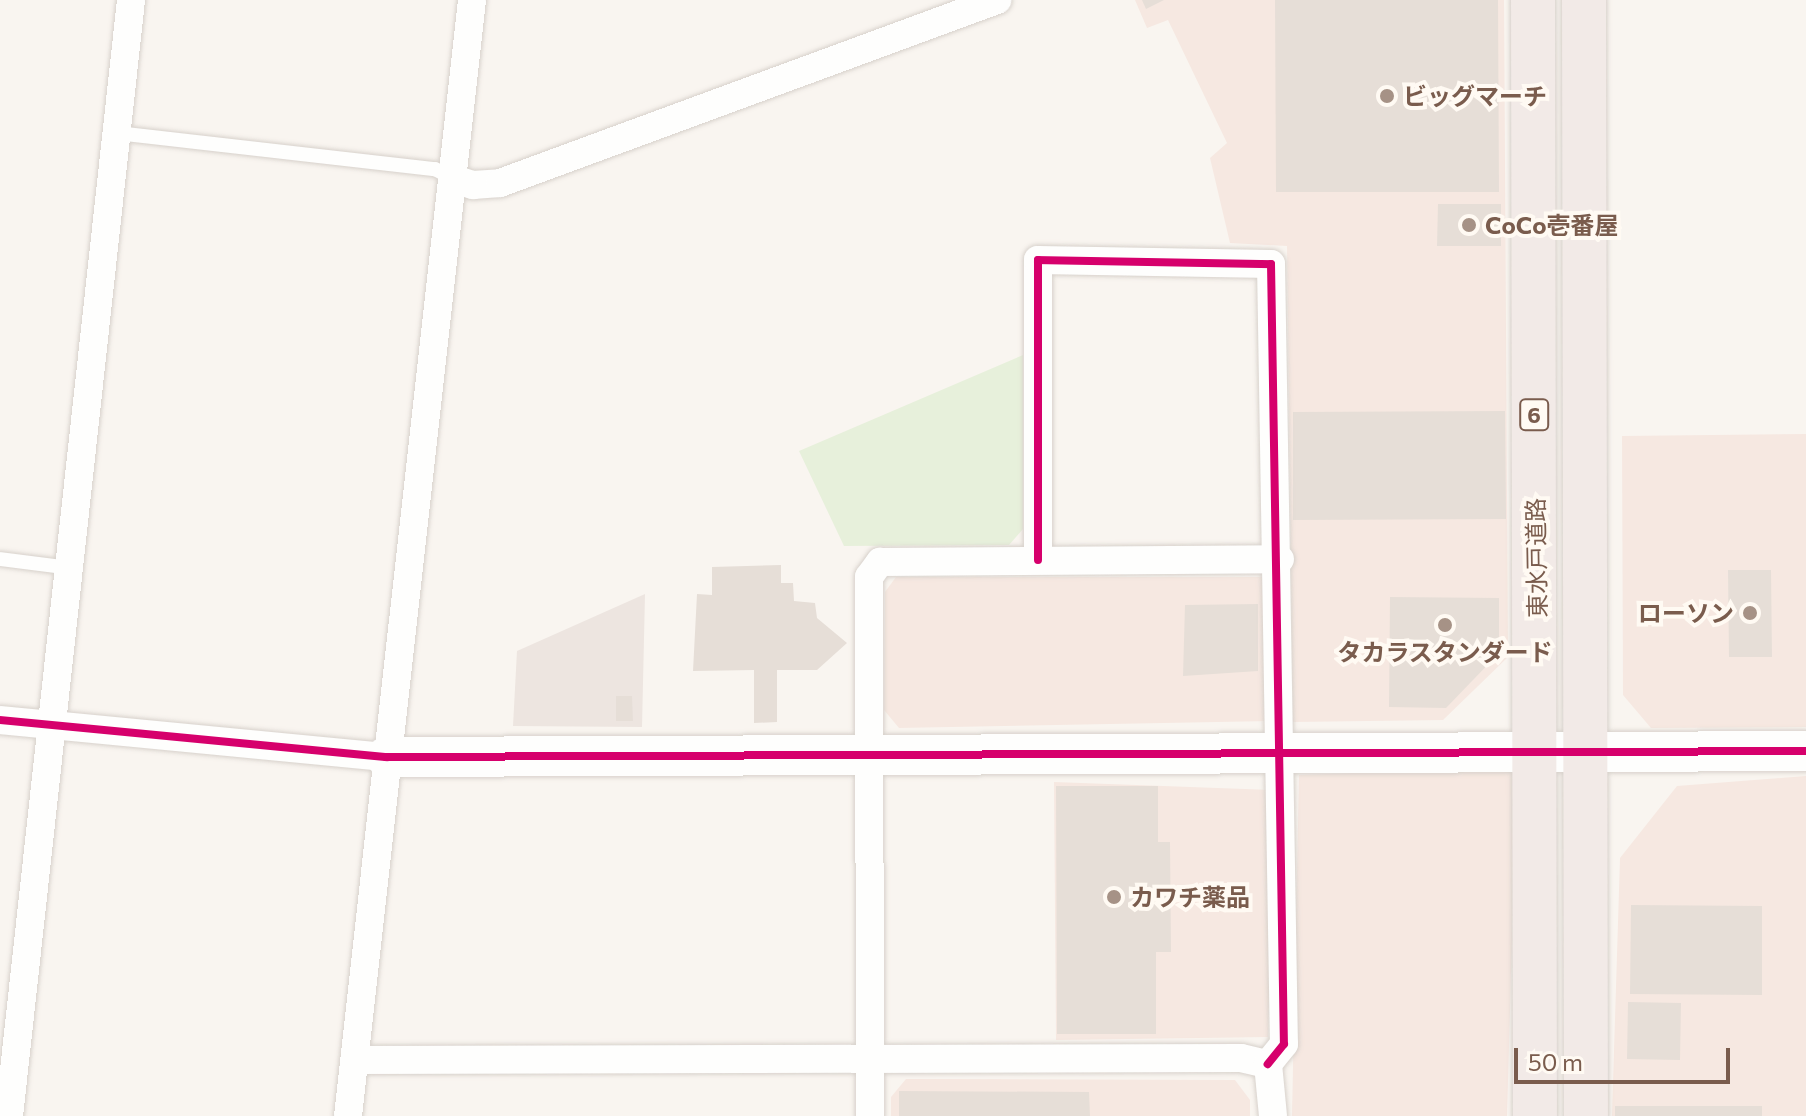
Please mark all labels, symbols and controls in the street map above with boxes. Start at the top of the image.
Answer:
place label: ビッグマーチ [1403,82,1547,110]
marker: ビッグマーチ [1378,87,1396,105]
place label: CoCo壱番屋 [1485,211,1618,239]
marker: CoCo壱番屋 [1460,216,1478,234]
road number: 6 [1518,397,1550,433]
street label: 東水戸道路 [1521,498,1551,618]
place label: ローソン [1638,599,1734,627]
marker: ローソン [1741,604,1759,622]
marker: タカラスタンダード [1436,616,1454,634]
place label: タカラスタンダード [1337,638,1553,666]
place label: カワチ薬品 [1130,883,1250,911]
marker: カワチ薬品 [1105,888,1123,906]
scale bar [1518,1032,1734,1082]
text: 50 m [1528,1047,1583,1076]

